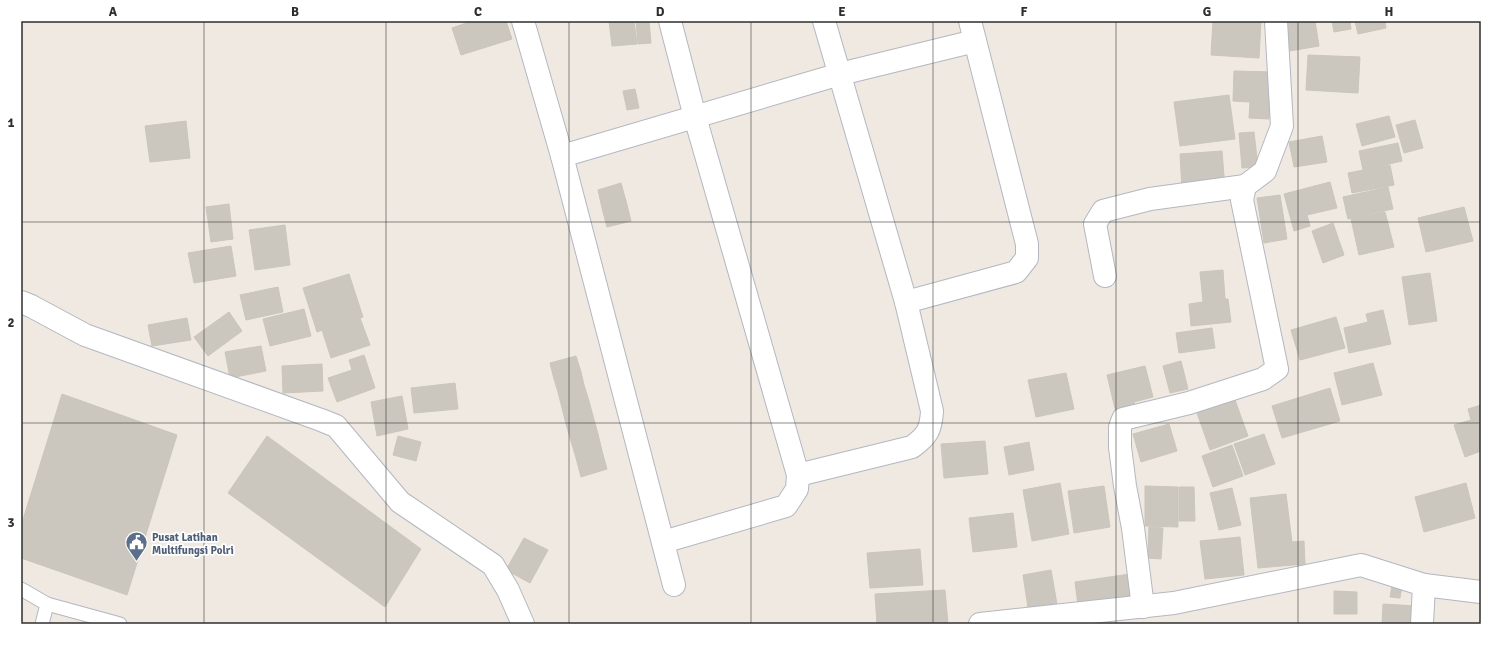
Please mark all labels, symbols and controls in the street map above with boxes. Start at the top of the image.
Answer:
text: A [109,4,118,20]
text: B [291,4,299,20]
text: C [474,4,482,20]
text: D [656,4,665,20]
text: E [838,4,846,20]
text: F [1021,4,1028,20]
text: G [1203,4,1211,20]
text: H [1385,4,1393,20]
text: 1 [7,115,15,131]
text: 2 [7,315,15,331]
text: 3 [7,515,15,531]
public building icon: Pusat Latihan Multifungsi Polri [124,530,150,563]
place label: Pusat Latihan Multifungsi Polri [152,531,234,557]

